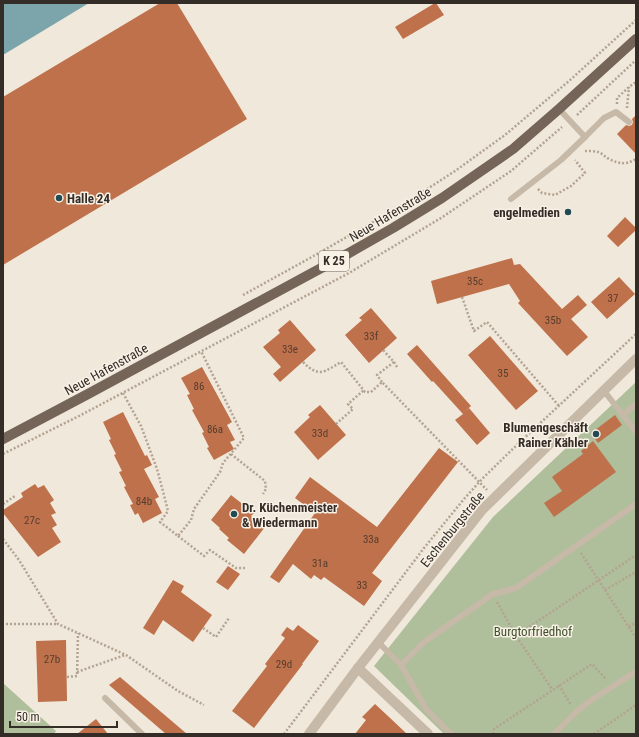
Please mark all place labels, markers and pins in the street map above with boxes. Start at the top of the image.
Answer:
place label: Halle 24 [67,191,110,206]
marker: Halle 24 [54,193,64,203]
place label: engelmedien [493,205,560,220]
marker: engelmedien [563,207,573,217]
place label: Blumengeschäft Rainer Kähler [503,420,589,450]
marker: Blumengeschäft Rainer Kähler [591,429,601,439]
place label: Dr. Küchenmeister & Wiedermann [242,500,338,530]
marker: Dr. Küchenmeister & Wiedermann [229,509,239,519]

